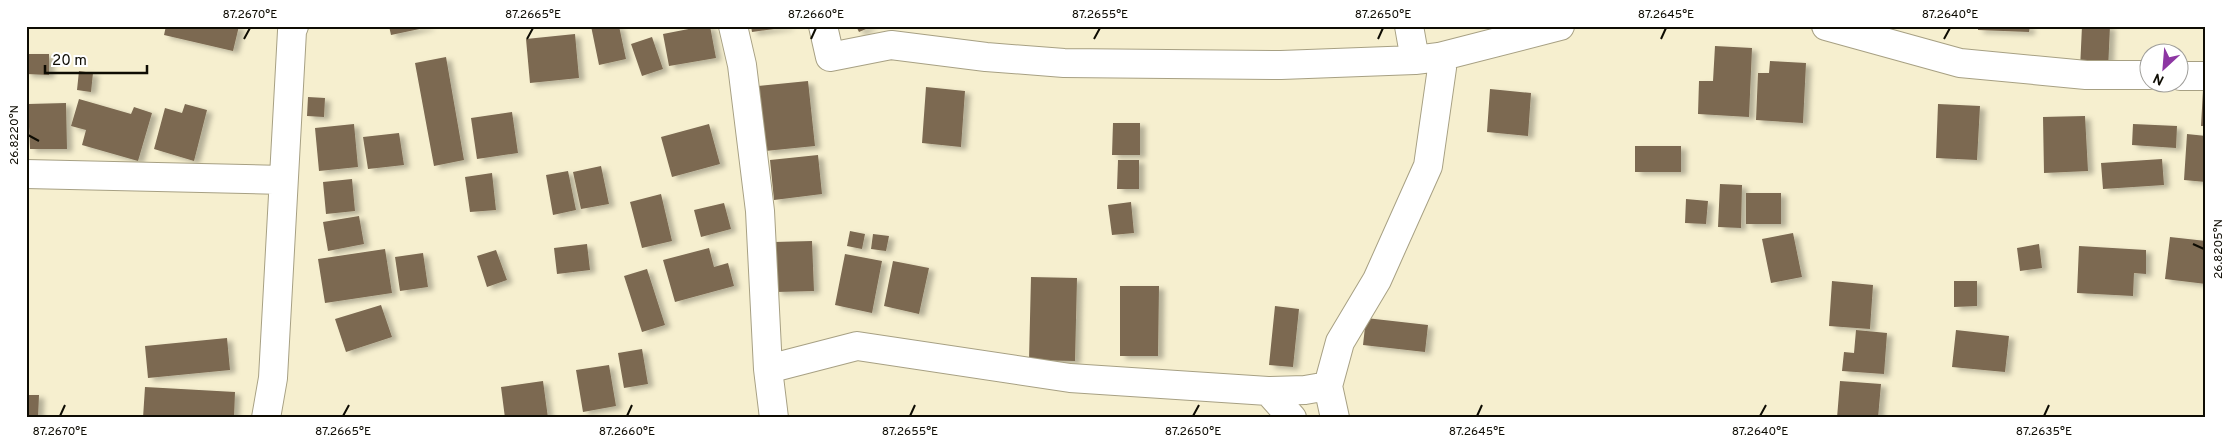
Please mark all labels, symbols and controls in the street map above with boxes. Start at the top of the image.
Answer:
text: 87.2670°E [223,7,277,23]
text: 87.2665°E [505,7,561,23]
text: 87.2660°E [788,7,844,23]
text: 87.2655°E [1072,7,1128,23]
text: 87.2650°E [1355,7,1411,23]
text: 87.2645°E [1638,7,1694,23]
text: 87.2640°E [1922,7,1978,23]
scale bar [45,42,148,74]
north arrow [2140,42,2190,92]
text: 20 m [52,52,87,71]
text: N [2151,68,2167,88]
text: 26.8220°N [7,105,23,165]
text: 26.8205°N [2211,219,2227,279]
text: 87.2670°E [33,424,87,440]
text: 87.2665°E [315,424,371,440]
text: 87.2660°E [599,424,655,440]
text: 87.2655°E [882,424,938,440]
text: 87.2650°E [1165,424,1221,440]
text: 87.2645°E [1449,424,1505,440]
text: 87.2640°E [1732,424,1788,440]
text: 87.2635°E [2016,424,2072,440]

